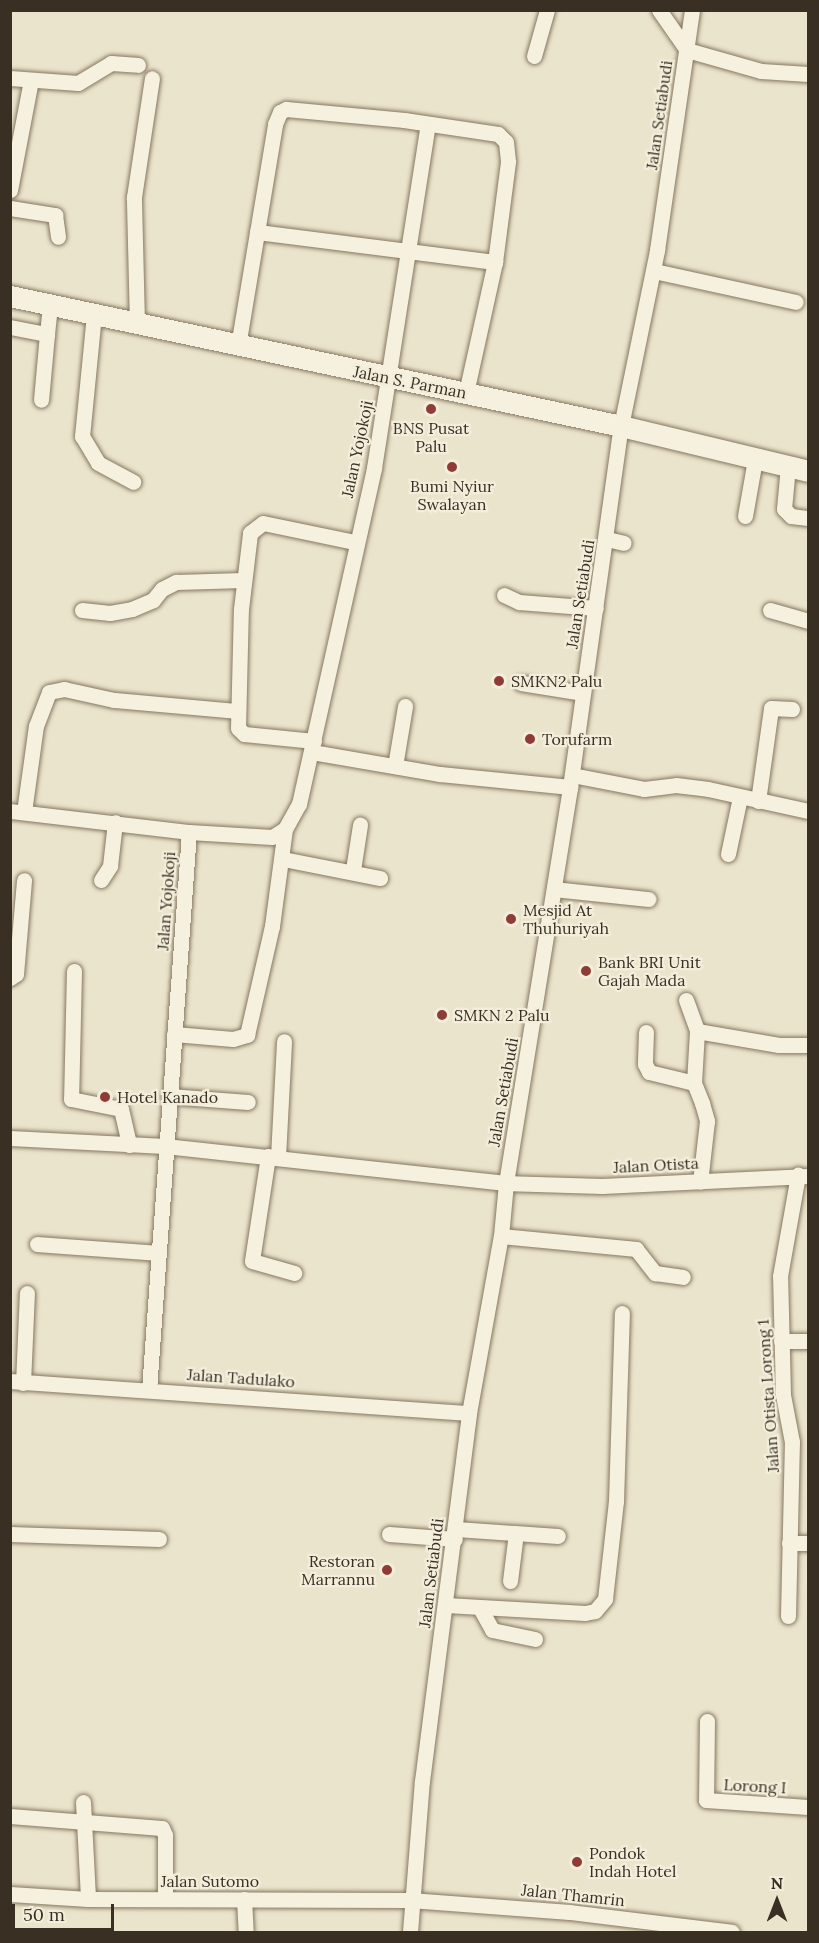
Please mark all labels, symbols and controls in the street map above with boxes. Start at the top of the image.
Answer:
street label: Jalan Setiabudi [642,59,676,171]
street label: Jalan S. Parman [352,362,468,402]
street label: Jalan Yojokoji [337,399,377,499]
marker: BNS Pusat Palu [424,402,438,416]
place label: BNS Pusat Palu [393,418,469,456]
marker: Bumi Nyiur Swalayan [445,460,459,474]
place label: Bumi Nyiur Swalayan [410,476,494,514]
street label: Jalan Setiabudi [562,538,598,650]
place label: SMKN2 Palu [511,671,602,691]
marker: SMKN2 Palu [492,674,506,688]
place label: Torufarm [542,729,612,749]
marker: Torufarm [523,732,537,746]
street label: Jalan Yojokoji [153,851,179,951]
place label: Mesjid At Thuhuriyah [523,900,609,938]
marker: Mesjid At Thuhuriyah [504,912,518,926]
place label: Bank BRI Unit Gajah Mada [598,952,701,990]
marker: Bank BRI Unit Gajah Mada [579,964,593,978]
place label: SMKN 2 Palu [454,1005,550,1025]
marker: SMKN 2 Palu [435,1008,449,1022]
street label: Jalan Setiabudi [484,1036,522,1148]
place label: Hotel Kanado [117,1087,218,1107]
marker: Hotel Kanado [98,1090,112,1104]
street label: Jalan Otista [613,1153,699,1177]
street label: Jalan Otista Lorong 1 [753,1319,783,1473]
street label: Jalan Tadulako [186,1365,296,1391]
street label: Jalan Setiabudi [415,1517,447,1629]
place label: Restoran Marrannu [301,1551,375,1589]
marker: Restoran Marrannu [380,1563,394,1577]
street label: Lorong I [723,1775,787,1797]
place label: Pondok Indah Hotel [589,1843,676,1881]
marker: Pondok Indah Hotel [570,1855,584,1869]
street label: Jalan Sutomo [161,1871,259,1891]
north arrow [747,1871,807,1931]
text: N [771,1873,783,1893]
street label: Jalan Thamrin [520,1880,626,1910]
scale bar [15,1892,117,1930]
text: 50 m [23,1903,65,1926]

